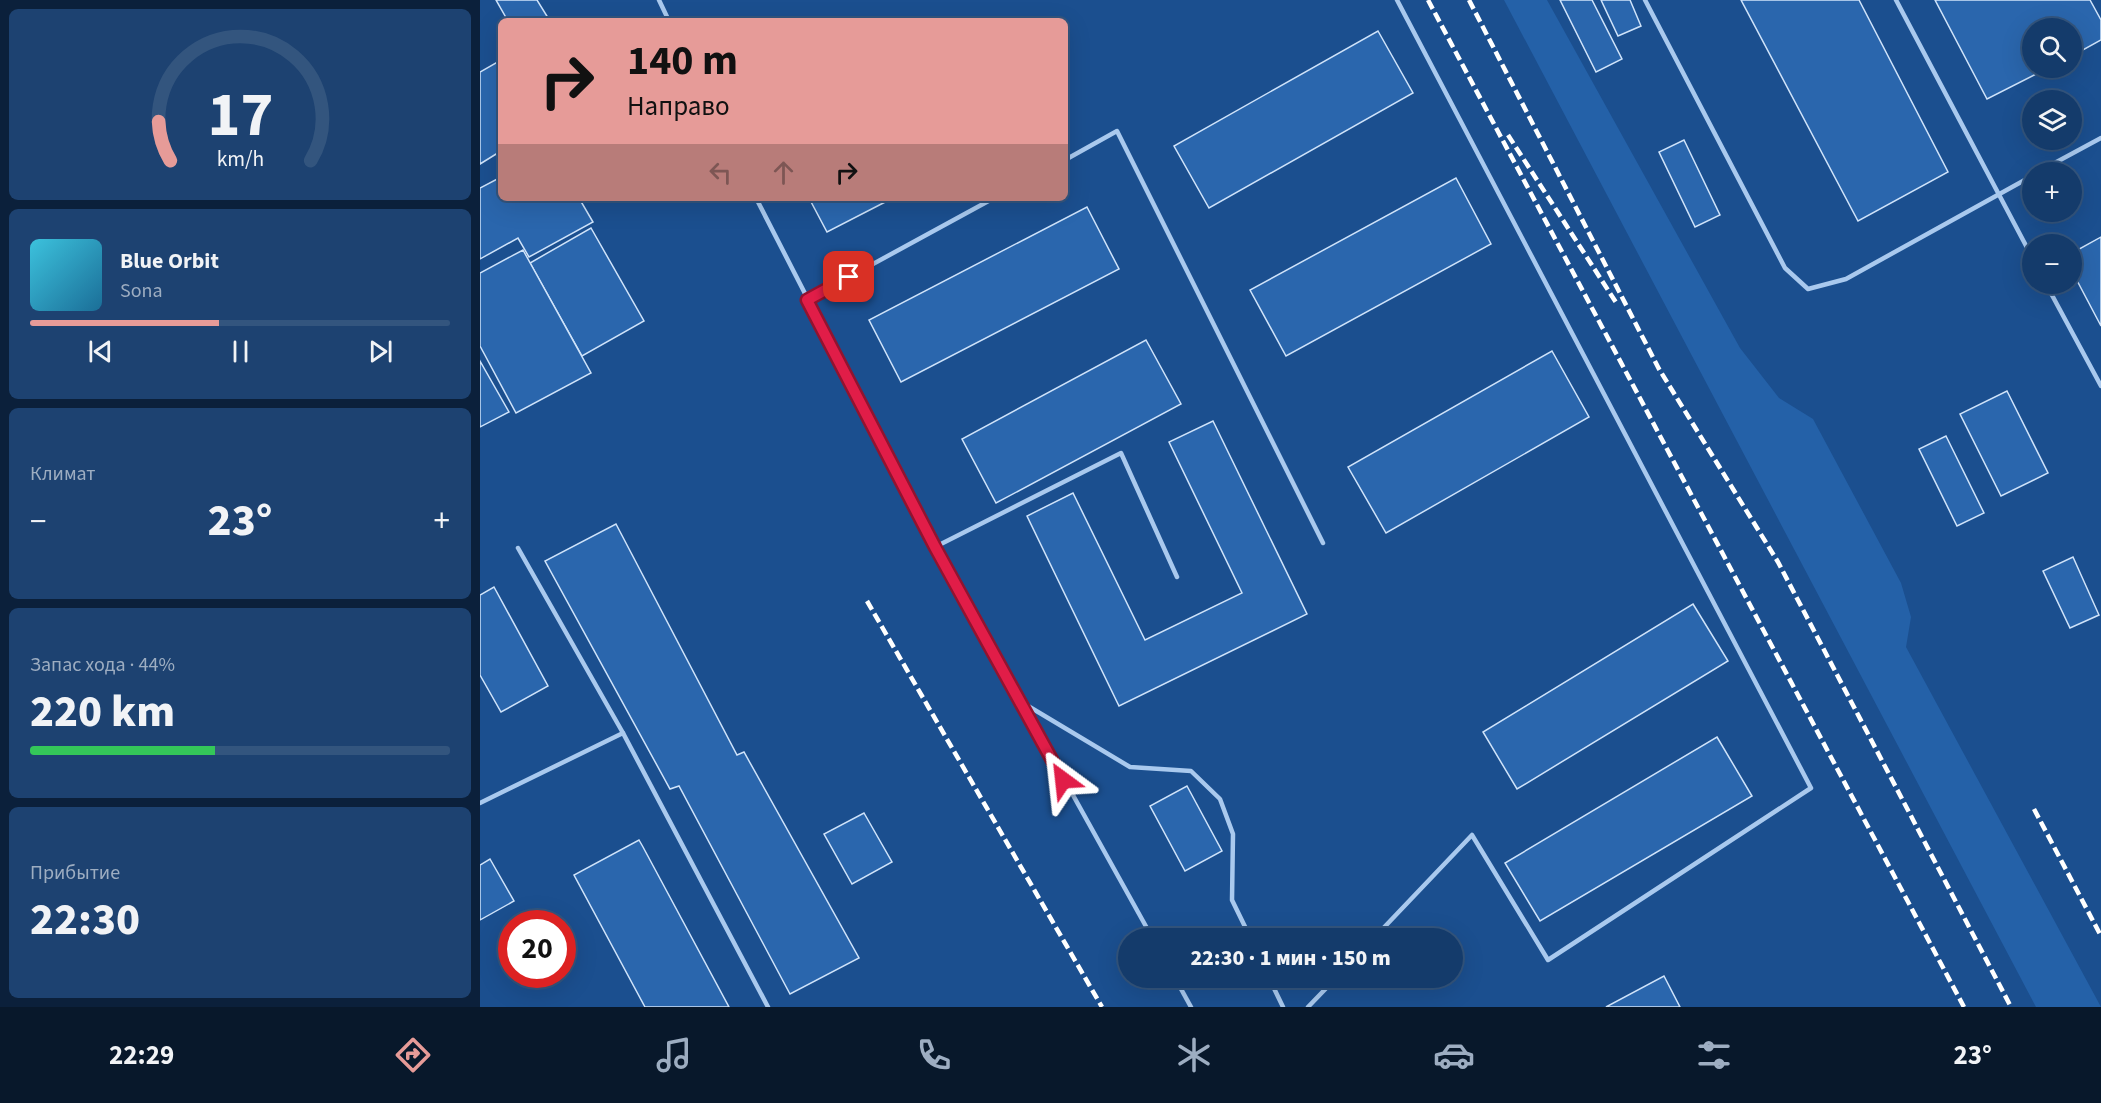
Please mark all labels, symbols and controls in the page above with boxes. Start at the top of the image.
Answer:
map controls [2022,18,2082,294]
button: search [2022,18,2082,78]
text: 140 m [627,31,738,91]
icon: right [528,42,606,120]
text: 17 [207,71,273,160]
text: Направо [627,87,730,126]
button: layers [2022,90,2082,150]
text: km/h [216,145,264,176]
icon: left [704,156,737,189]
icon: ahead [767,156,800,189]
icon: right [830,156,863,189]
button: + [2022,162,2082,222]
button: − [2022,234,2082,294]
text: Blue Orbit [120,245,219,277]
pin [823,251,874,302]
icon: arrive [832,260,865,293]
text: Sona [120,277,163,305]
icon: previous [84,335,117,368]
icon: pause [224,335,257,368]
icon: next [364,335,397,368]
text: Климат [30,460,96,488]
text: 23° [208,489,272,553]
text: − [30,498,46,545]
text: + [434,498,450,545]
text: Запас хода · 44% [30,651,175,679]
text: 220 km [30,680,175,744]
position arrow [1031,748,1095,812]
text: Прибытие [30,859,120,887]
text: 22:30 [30,888,140,952]
speed limit sign: 20 [498,910,576,988]
text: 22:30 · 1 мин · 150 m [1190,942,1391,974]
icon: directions [392,1034,434,1076]
icon: music [653,1034,695,1076]
icon: phone [913,1034,955,1076]
icon: climate [1173,1034,1215,1076]
icon: car [1433,1034,1475,1076]
icon: filters [1693,1034,1735,1076]
text: 22:29 [109,1036,174,1075]
text: 23° [1954,1036,1992,1075]

